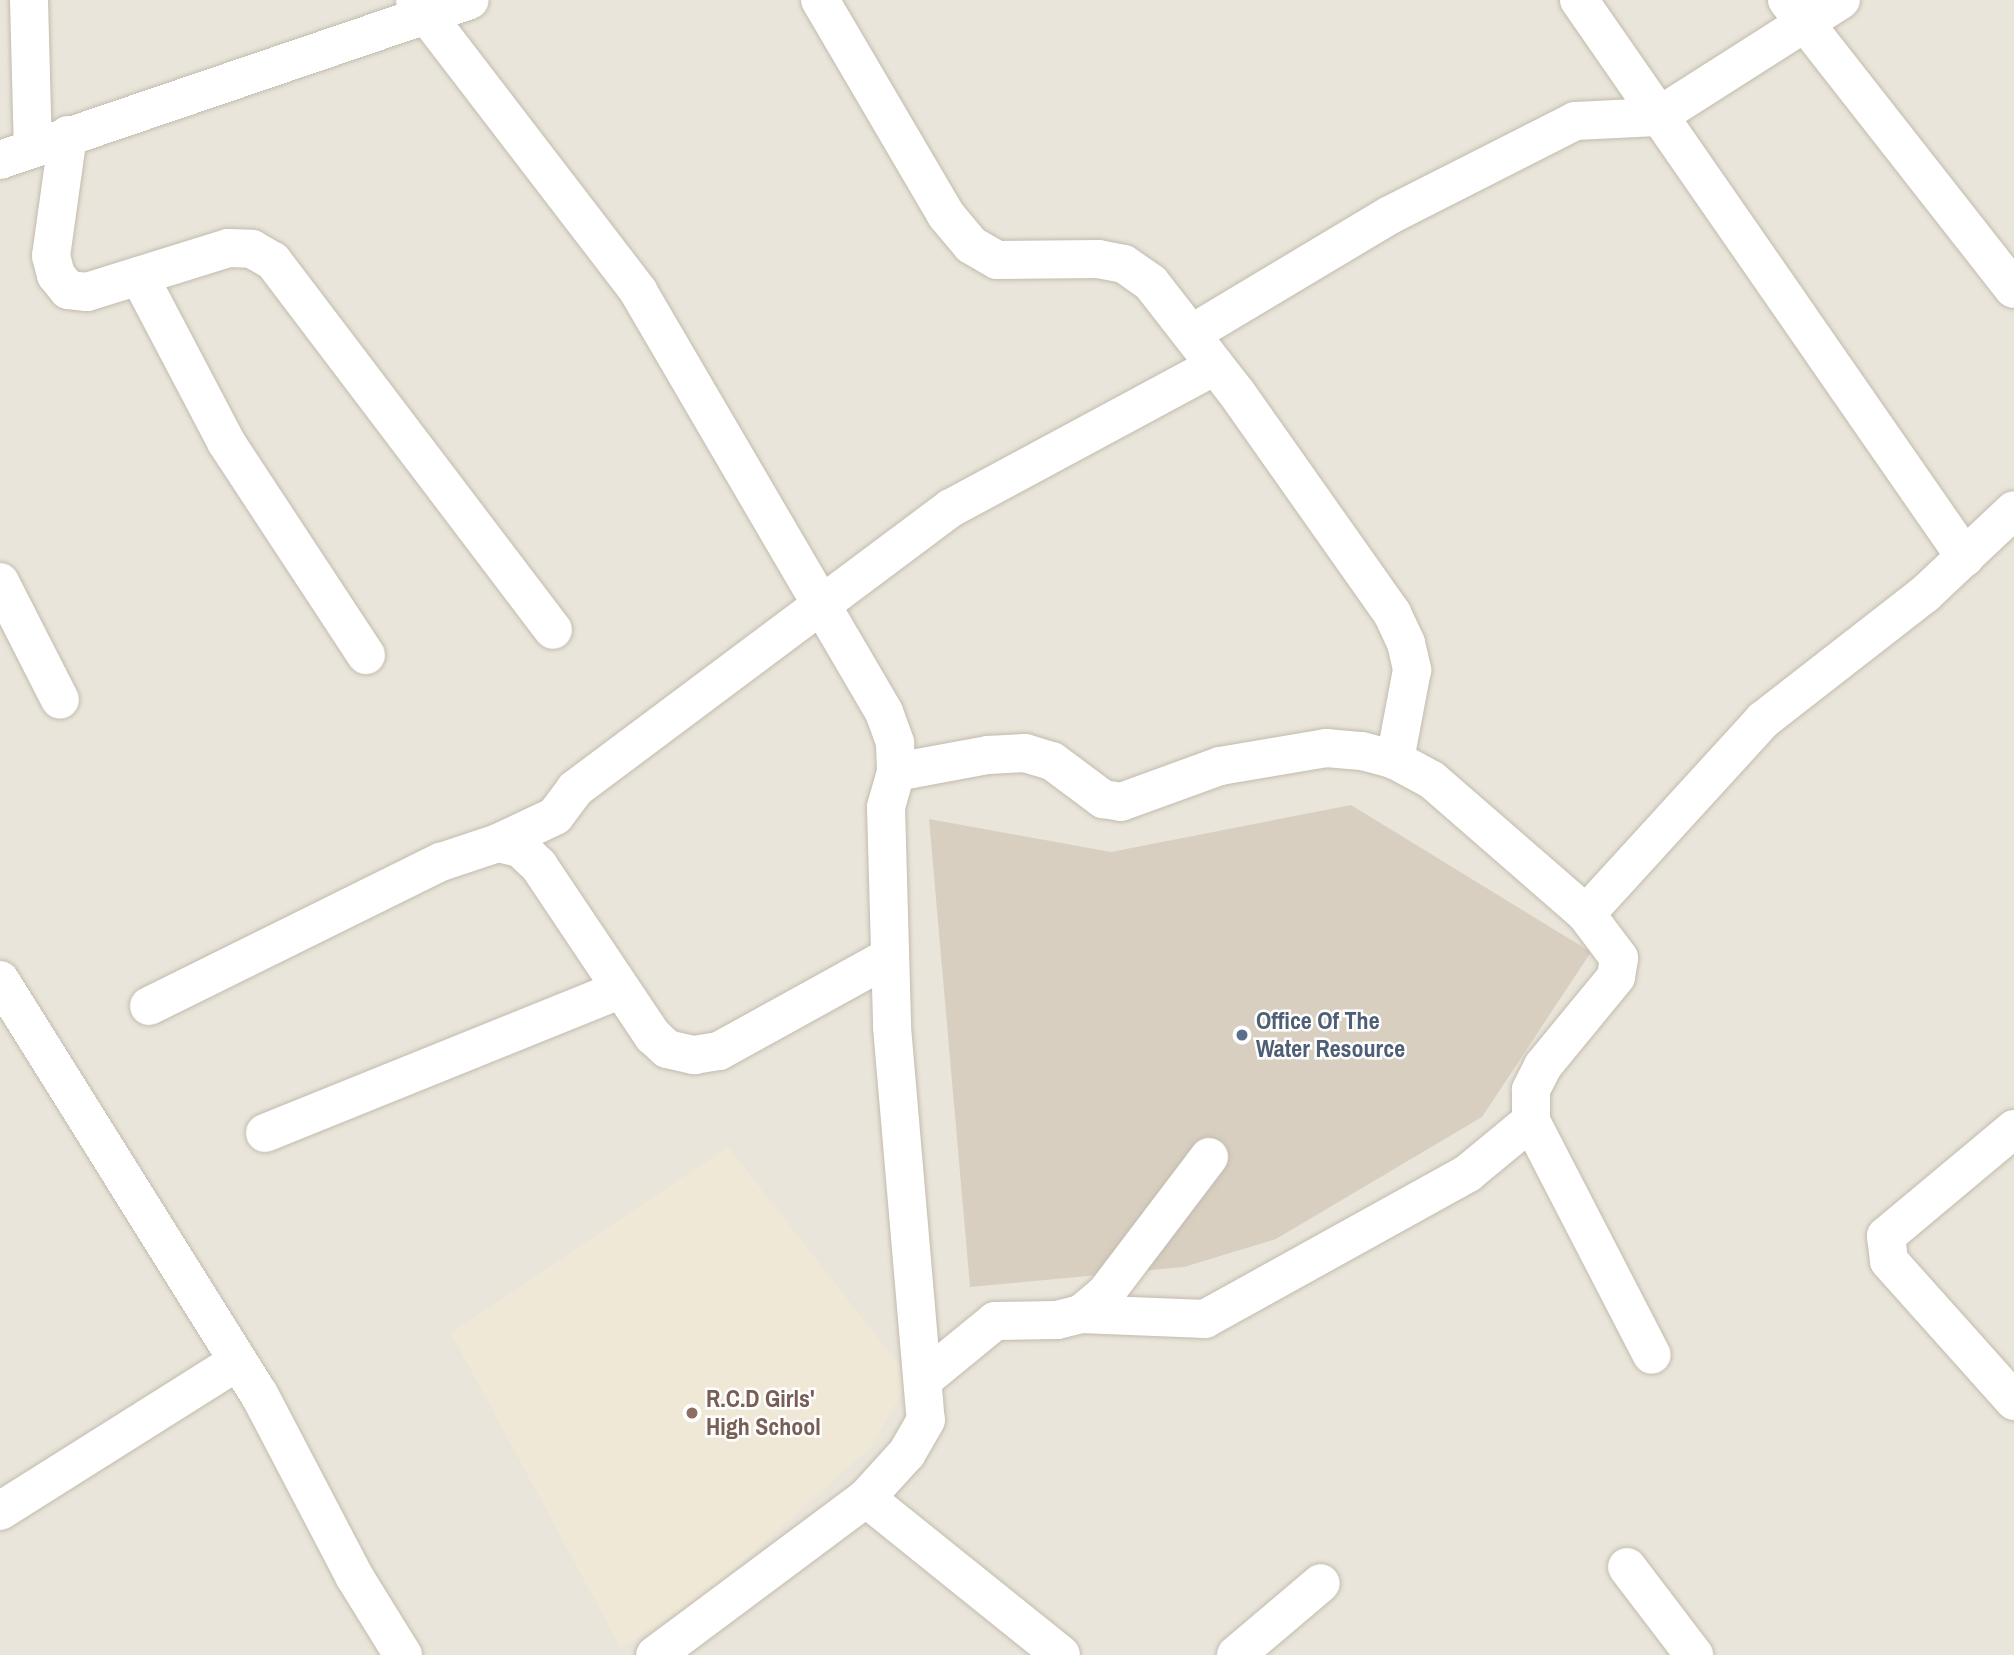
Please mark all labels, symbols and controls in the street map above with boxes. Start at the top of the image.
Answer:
place label: Office Of The Water Resource [1256,1007,1405,1063]
marker: Office Of The Water Resource [1234,1027,1250,1043]
place label: R.C.D Girls' High School [706,1385,821,1441]
marker: R.C.D Girls' High School [684,1405,700,1421]

